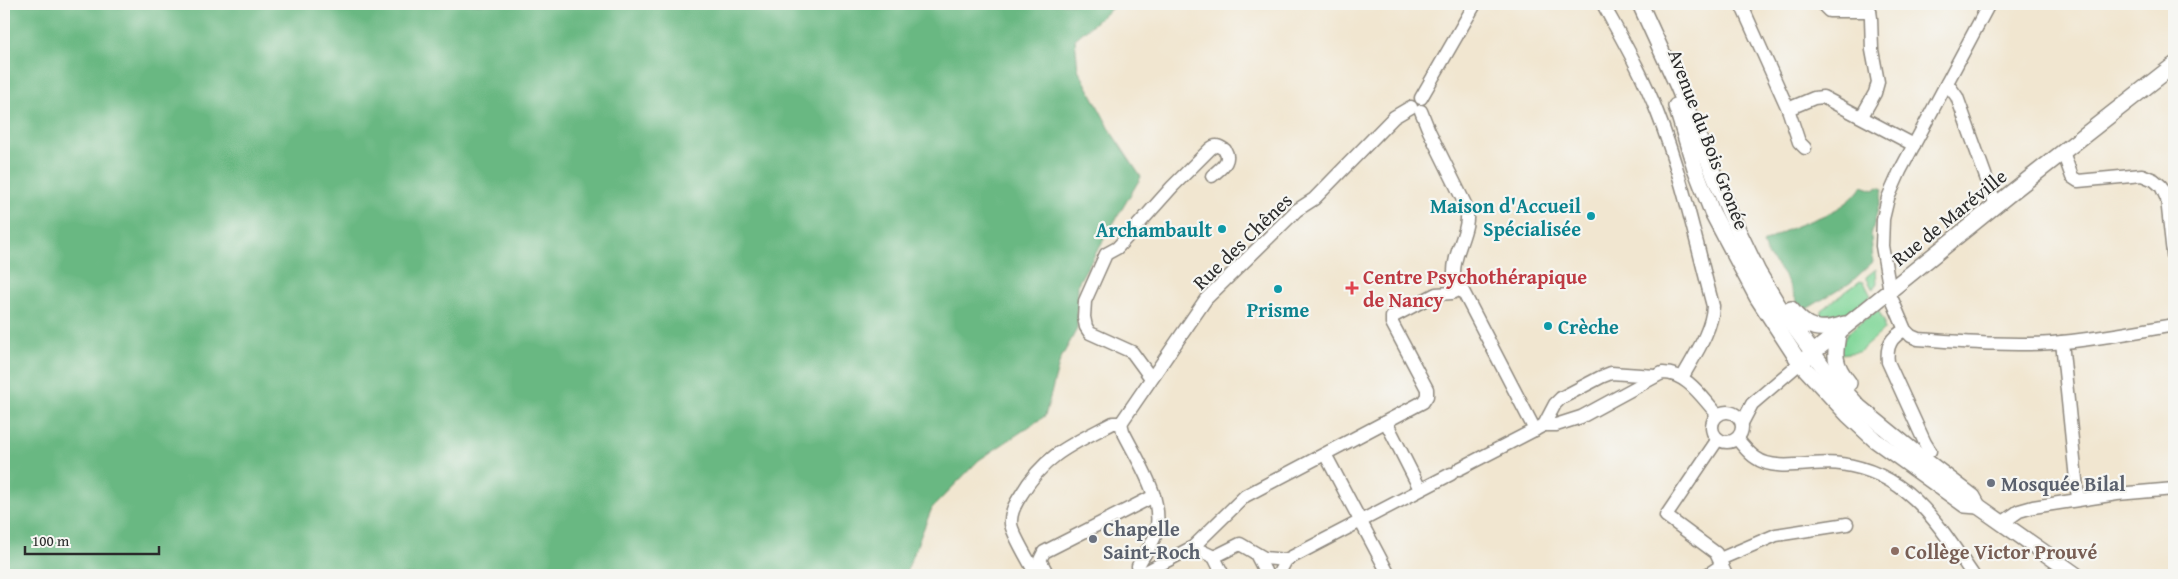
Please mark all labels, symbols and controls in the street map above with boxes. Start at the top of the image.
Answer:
street label: Avenue du Bois Gronée [1661,45,1757,233]
street label: Rue de Maréville [1885,162,2013,272]
street label: Rue des Chênes [1186,186,1298,296]
place label: Maison d'Accueil Spécialisée [1430,191,1581,243]
marker: Maison d'Accueil Spécialisée [1585,210,1597,222]
place label: Archambault [1096,215,1212,244]
marker: Archambault [1216,223,1228,235]
place label: Centre Psychothérapique de Nancy [1363,262,1587,314]
marker: Centre Psychothérapique de Nancy [1345,281,1359,295]
marker: Prisme [1272,283,1284,295]
place label: Prisme [1247,295,1309,324]
place label: Crèche [1558,312,1619,341]
marker: Crèche [1542,320,1554,332]
place label: Mosquée Bilal [2001,469,2125,498]
marker: Mosquée Bilal [1985,477,1997,489]
place label: Chapelle Saint-Roch [1103,514,1201,566]
scale bar [25,524,159,556]
text: 100 m [32,530,70,551]
marker: Chapelle Saint-Roch [1087,533,1099,545]
place label: Collège Victor Prouvé [1905,537,2097,566]
marker: Collège Victor Prouvé [1889,545,1901,557]

